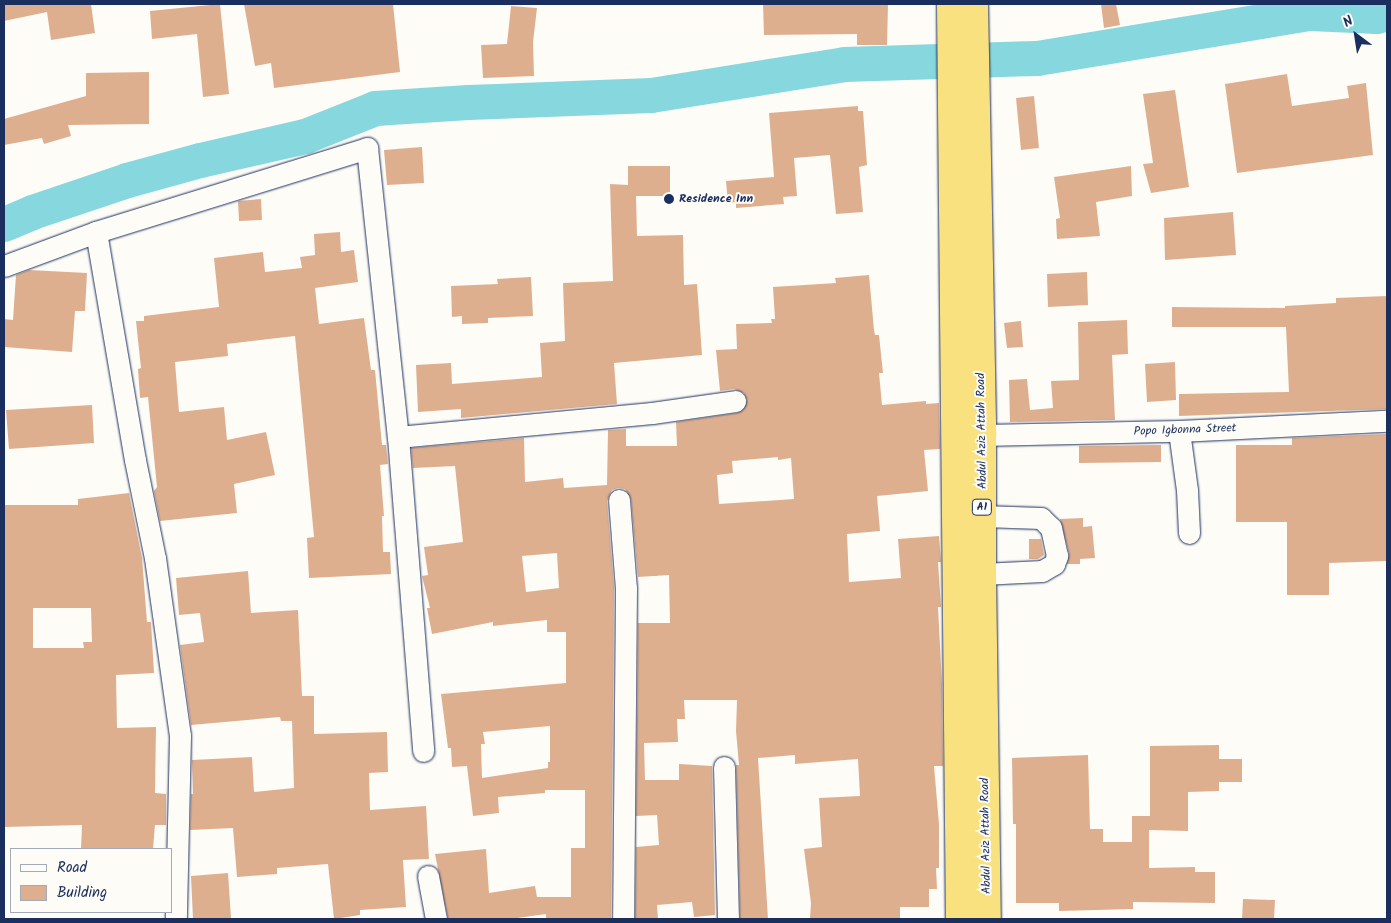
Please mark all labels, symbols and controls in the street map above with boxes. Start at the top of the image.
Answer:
north arrow [1331,10,1381,60]
text: N [1339,10,1358,34]
place label: Residence Inn [679,192,753,206]
marker: Residence Inn [663,193,675,205]
street label: Abdul Aziz Attah Road [974,373,990,489]
street label: Popo Igbonna Street [1133,421,1237,439]
road number: A1 [971,498,993,516]
street label: Abdul Aziz Attah Road [978,778,994,894]
legend [10,848,172,913]
text: Road [57,856,87,880]
text: Building [57,881,107,905]

